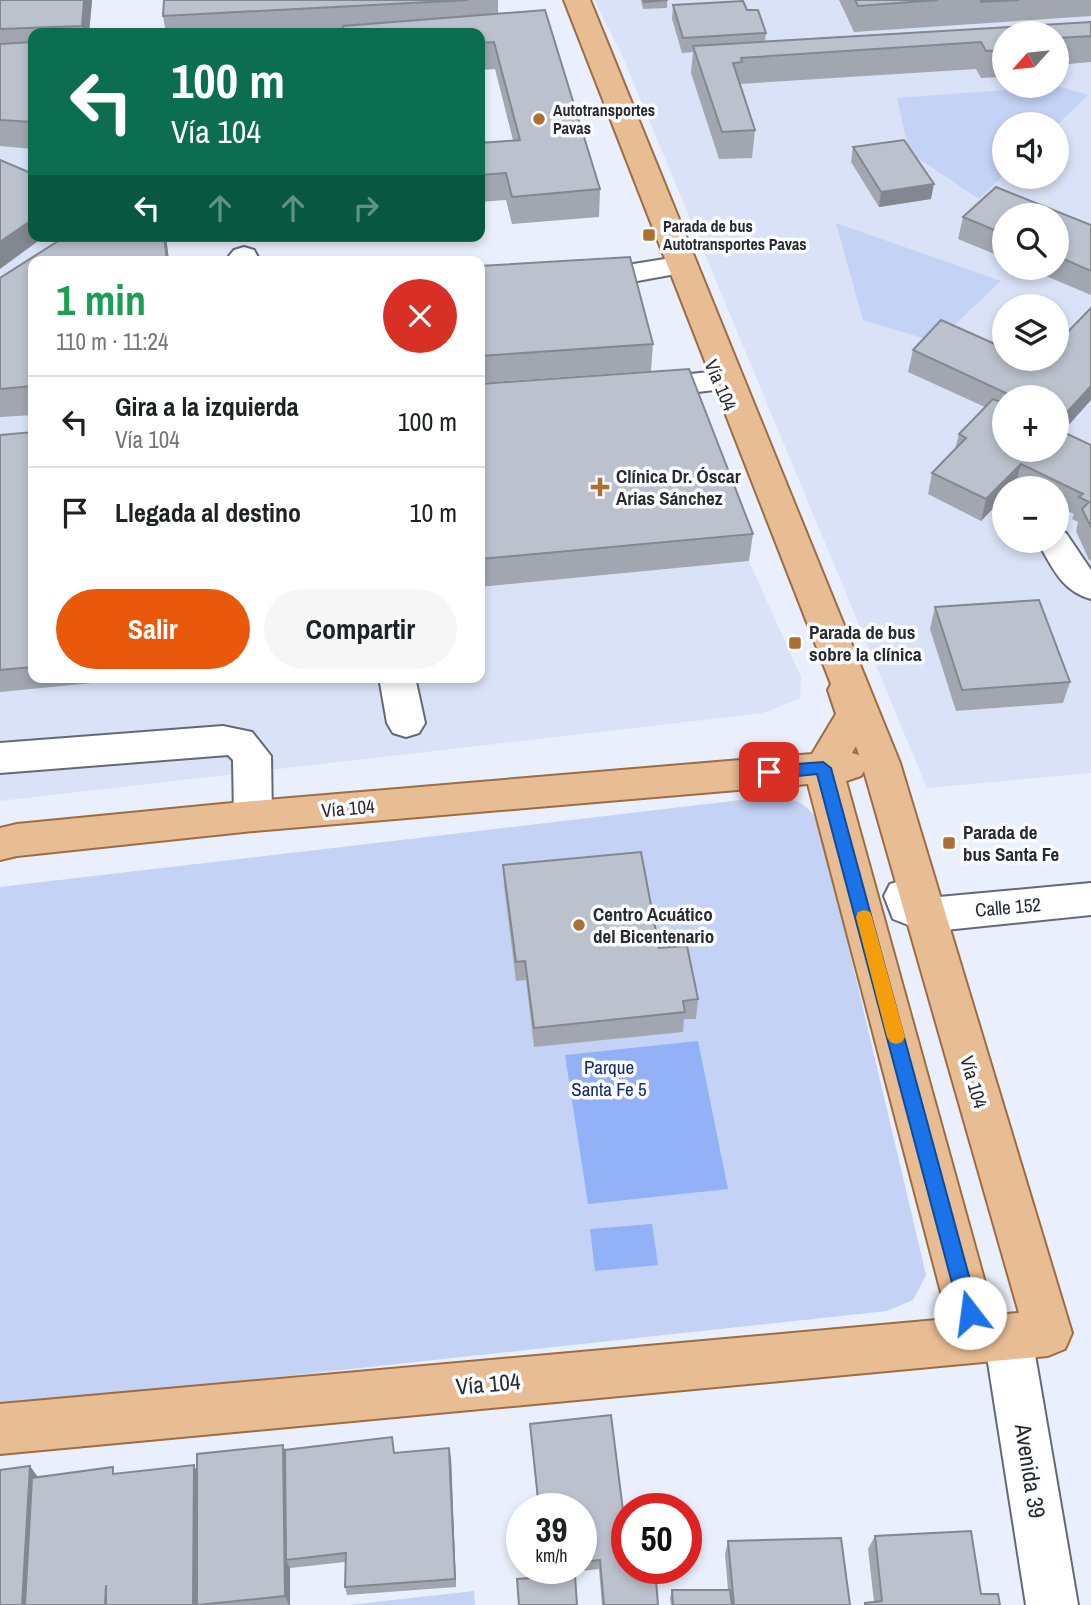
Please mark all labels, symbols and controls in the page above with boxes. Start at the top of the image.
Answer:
north arrow [992,21,1069,98]
map controls [992,21,1069,553]
text: 100 m [171,47,285,113]
icon: left [56,56,147,147]
place label: Autotransportes Pavas [553,99,655,139]
text: Vía 104 [171,110,261,153]
marker: Autotransportes Pavas [531,111,547,127]
button: sound [992,112,1069,189]
icon: left [128,189,166,227]
icon: ahead [201,189,239,227]
icon: ahead [274,189,312,227]
icon: right [347,189,385,227]
button: search [992,203,1069,280]
place label: Parada de bus Autotransportes Pavas [663,215,807,255]
marker: Parada de bus Autotransportes Pavas [641,227,657,243]
text: 1 min [56,272,146,328]
button: close [383,279,457,353]
button: layers [992,294,1069,371]
text: 110 m · 11:24 [56,326,169,357]
street label: Vía 104 [699,355,744,415]
button: + [992,385,1069,462]
text: Gira a la izquierda [115,389,299,424]
icon: left [56,403,94,441]
text: 100 m [398,404,457,439]
text: Vía 104 [115,424,180,455]
place label: Clínica Dr. Óscar Arias Sánchez [616,463,741,511]
button: − [992,476,1069,553]
marker: Clínica Dr. Óscar Arias Sánchez [590,477,610,497]
icon: arrive [56,494,94,532]
text: Llegada al destino [115,495,301,530]
text: 10 m [410,495,457,530]
button: Salir [56,589,250,669]
button: Compartir [264,589,457,669]
place label: Parada de bus sobre la clínica [809,619,922,667]
marker: Parada de bus sobre la clínica [787,635,803,651]
pin [739,742,799,802]
icon: arrive [750,753,788,791]
street label: Vía 104 [320,793,376,823]
place label: Parada de bus Santa Fe [963,819,1060,867]
marker: Parada de bus Santa Fe [941,835,957,851]
street label: Calle 152 [974,891,1042,923]
place label: Centro Acuático del Bicentenario [593,901,714,949]
marker: Centro Acuático del Bicentenario [571,917,587,933]
street label: Vía 104 [954,1053,994,1112]
park label: Parque Santa Fe 5 [571,1054,647,1102]
position arrow [933,1276,1007,1350]
street label: Vía 104 [454,1365,522,1402]
street label: Avenida 39 [1008,1421,1053,1520]
speed limit sign: 50 [611,1493,702,1584]
text: 39 [536,1506,567,1553]
text: km/h [536,1543,568,1568]

